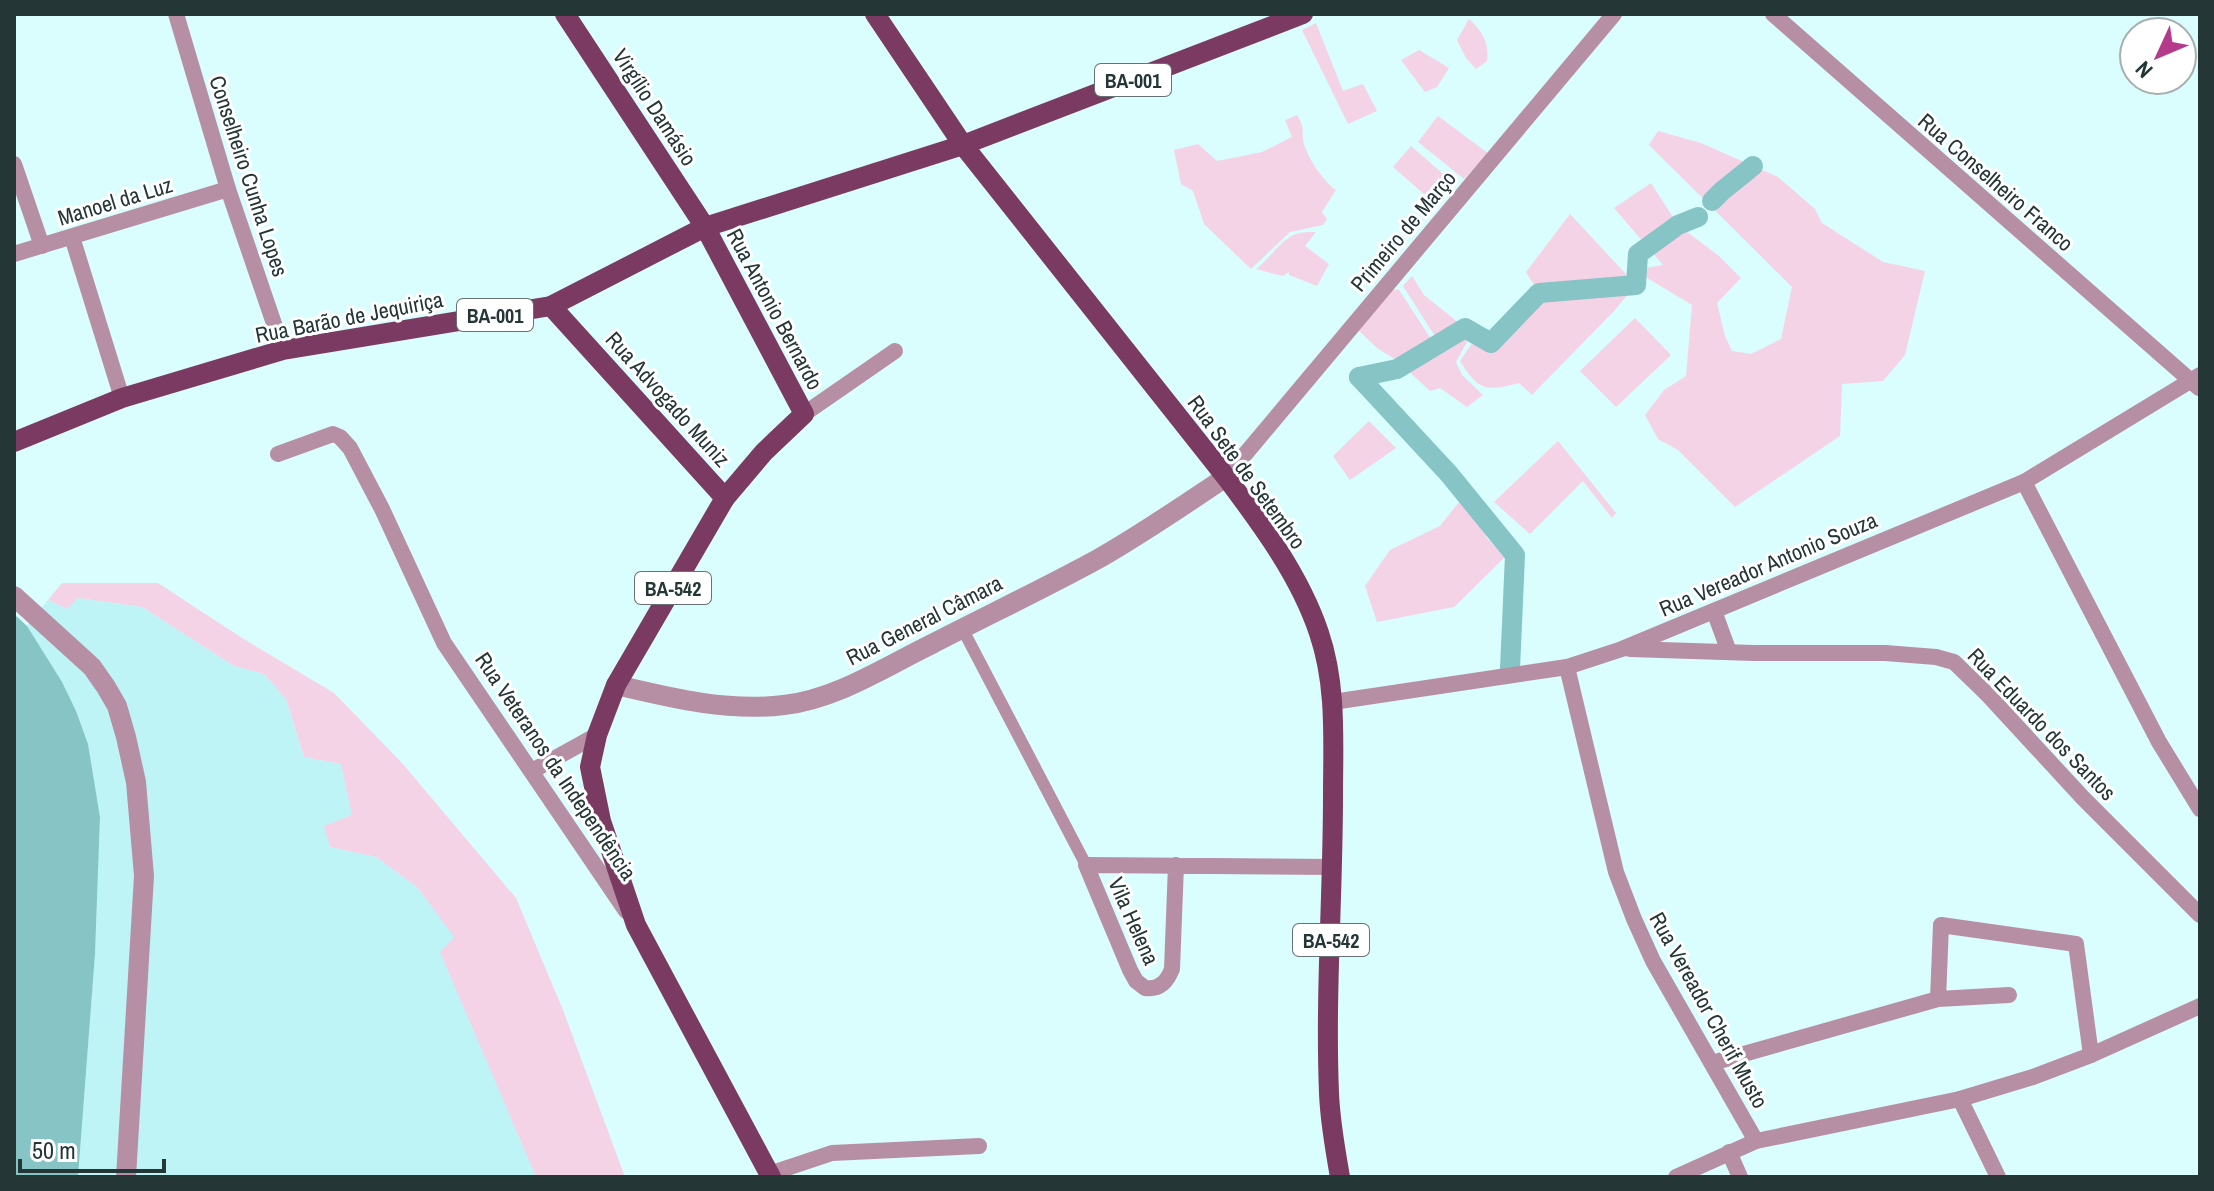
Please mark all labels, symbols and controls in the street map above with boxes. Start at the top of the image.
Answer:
north arrow [2118,16,2198,96]
street label: Virgílio Damásio [606,43,704,171]
text: N [2128,55,2159,85]
road number: BA-001 [1095,64,1171,96]
street label: Conselheiro Cunha Lopes [202,72,296,280]
street label: Rua Conselheiro Franco [1912,106,2080,258]
street label: Primeiro de Março [1343,164,1463,298]
street label: Manoel da Luz [54,169,176,233]
street label: Rua Antonio Bernardo [720,223,830,395]
street label: Rua Barão de Jequiriça [253,284,445,350]
road number: BA-001 [457,299,533,331]
street label: Rua Advogado Muniz [599,325,737,473]
street label: Rua Sete de Setembro [1181,389,1313,555]
street label: Rua Vereador Antonio Souza [1655,505,1881,623]
street label: Rua General Câmara [841,568,1007,672]
road number: BA-542 [635,572,711,604]
street label: Rua Eduardo dos Santos [1961,641,2123,807]
street label: Rua Veteranos da Independência [468,646,644,886]
street label: Vila Helena [1101,872,1167,970]
street label: Rua Vereador Cherif Musto [1643,907,1775,1113]
road number: BA-542 [1293,924,1369,956]
scale bar [20,1123,164,1173]
text: 50 m [32,1134,76,1166]

